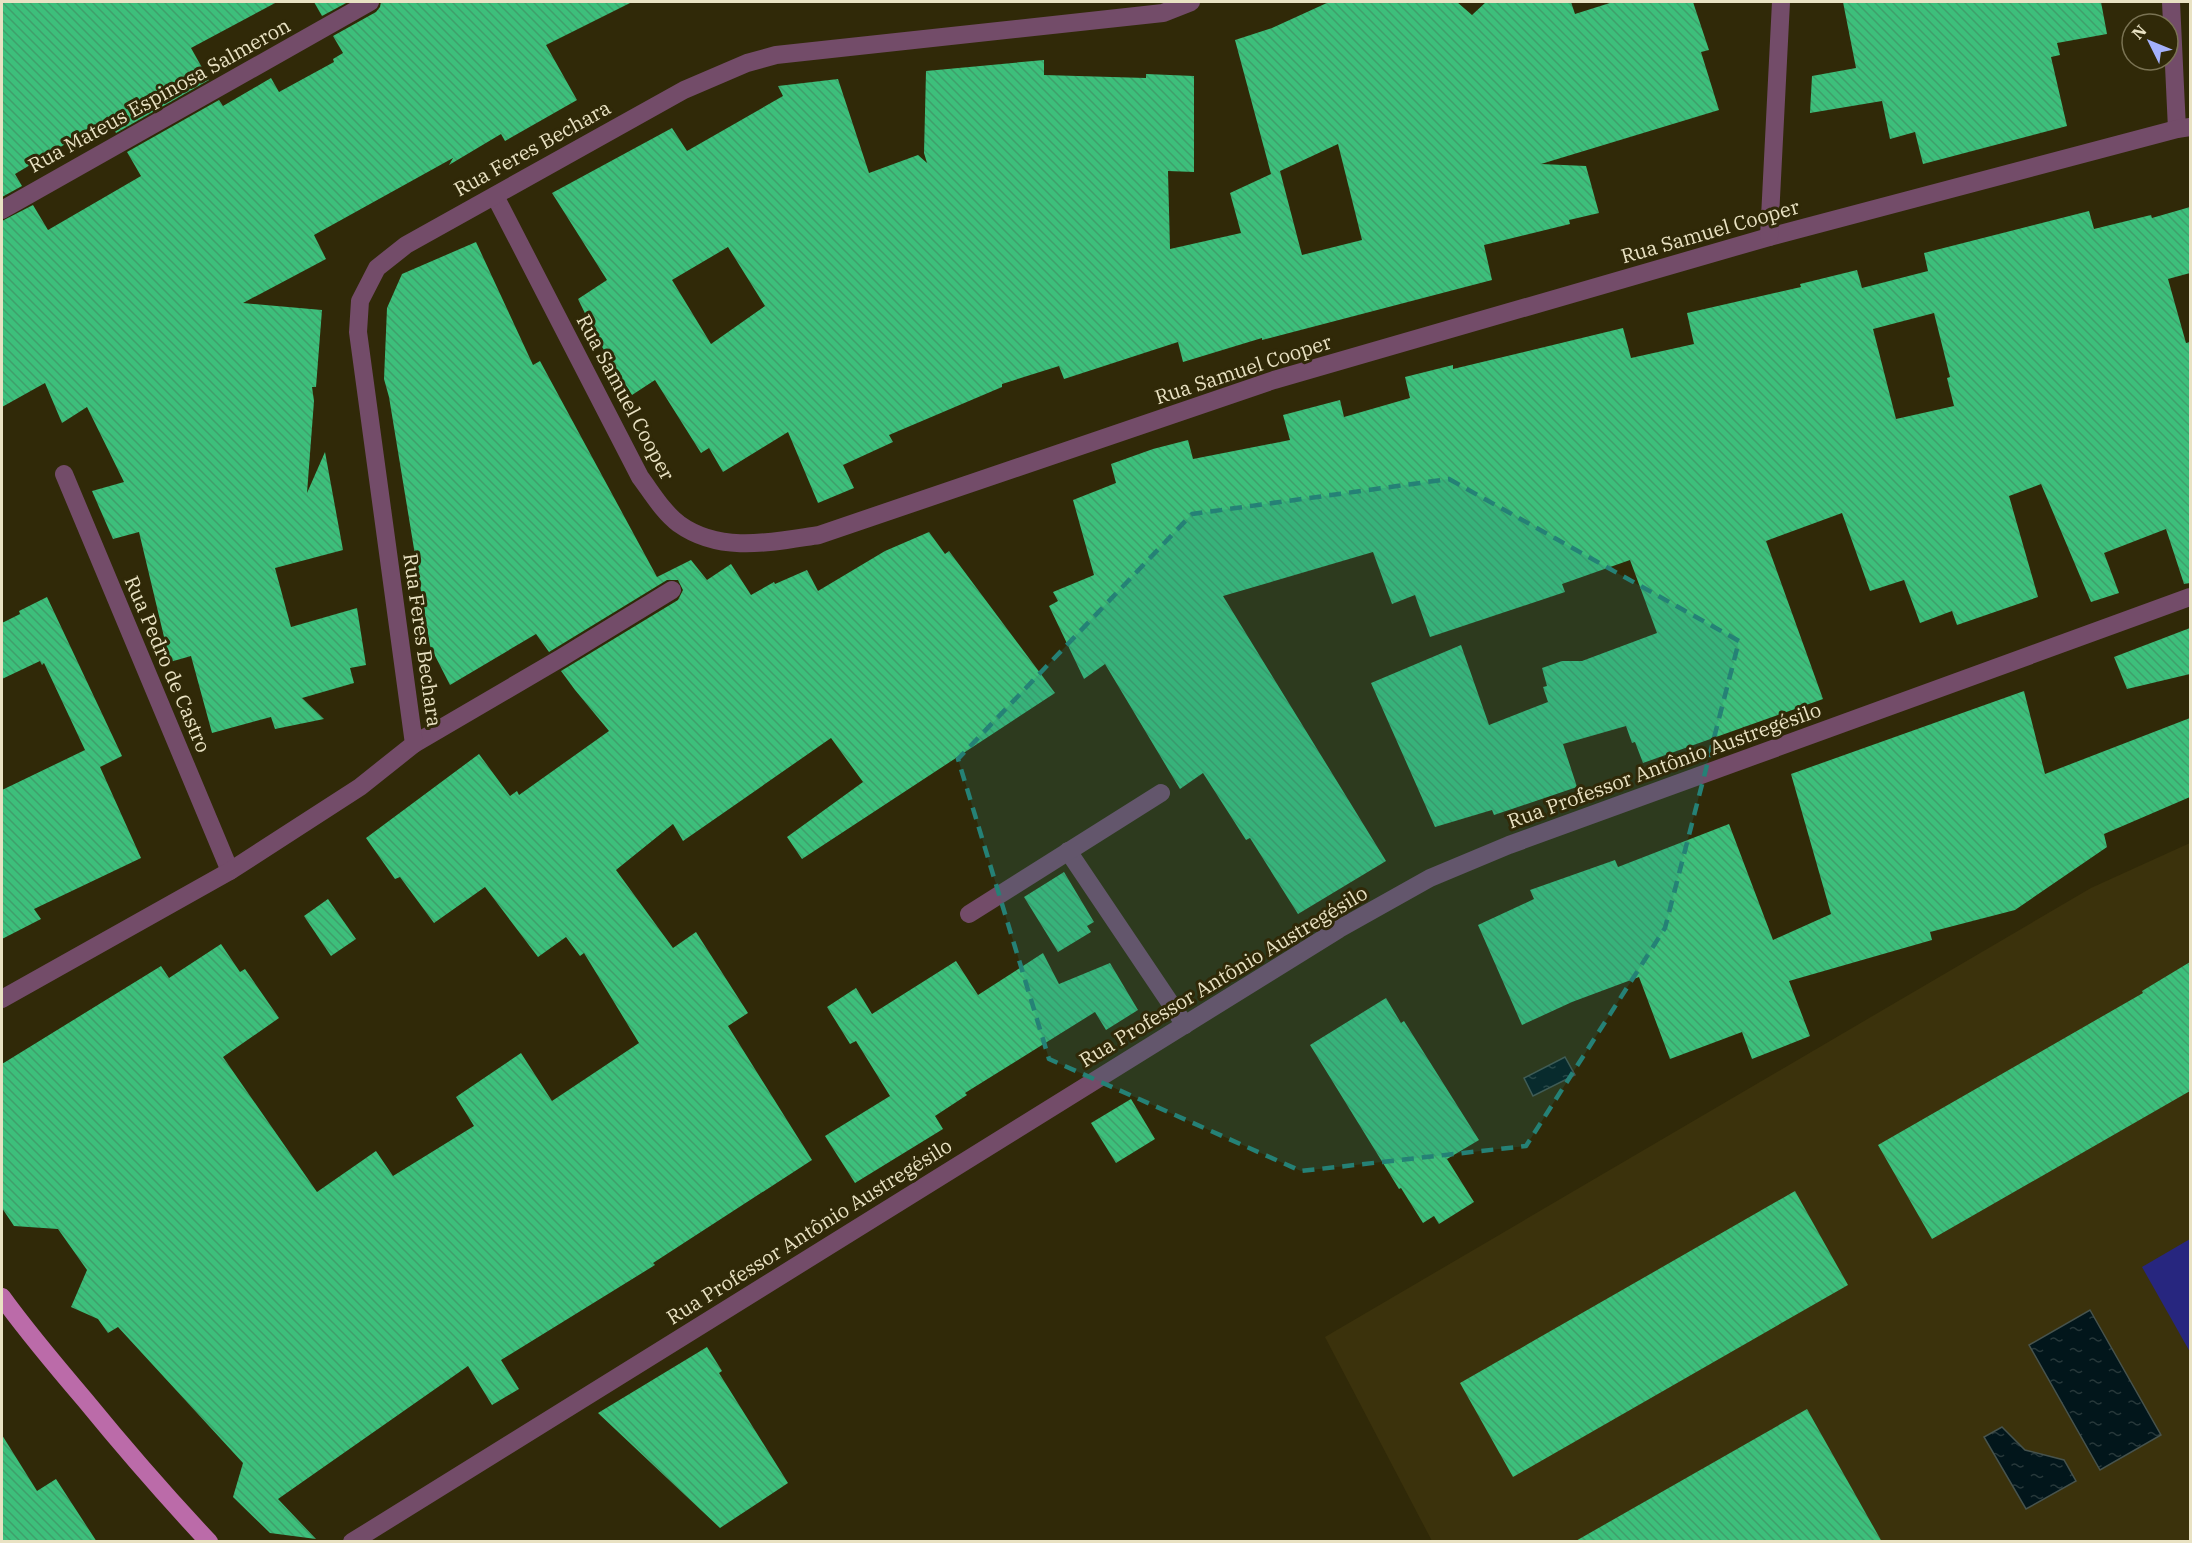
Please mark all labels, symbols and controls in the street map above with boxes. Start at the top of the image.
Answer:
street label: Rua Mateus Espinosa Salmeron [23,11,295,179]
north arrow [2120,12,2180,72]
text: N [2127,20,2151,43]
street label: Rua Feres Bechara [449,94,615,202]
street label: Rua Samuel Cooper [1618,193,1802,269]
street label: Rua Samuel Cooper [571,309,681,485]
street label: Rua Samuel Cooper [1151,328,1335,410]
street label: Rua Feres Bechara [397,551,449,729]
street label: Rua Pedro de Castro [119,572,217,756]
street label: Rua Professor Antônio Austregésilo [1503,696,1825,834]
street label: Rua Professor Antônio Austregésilo [1074,879,1372,1073]
street label: Rua Professor Antônio Austregésilo [661,1132,957,1330]

